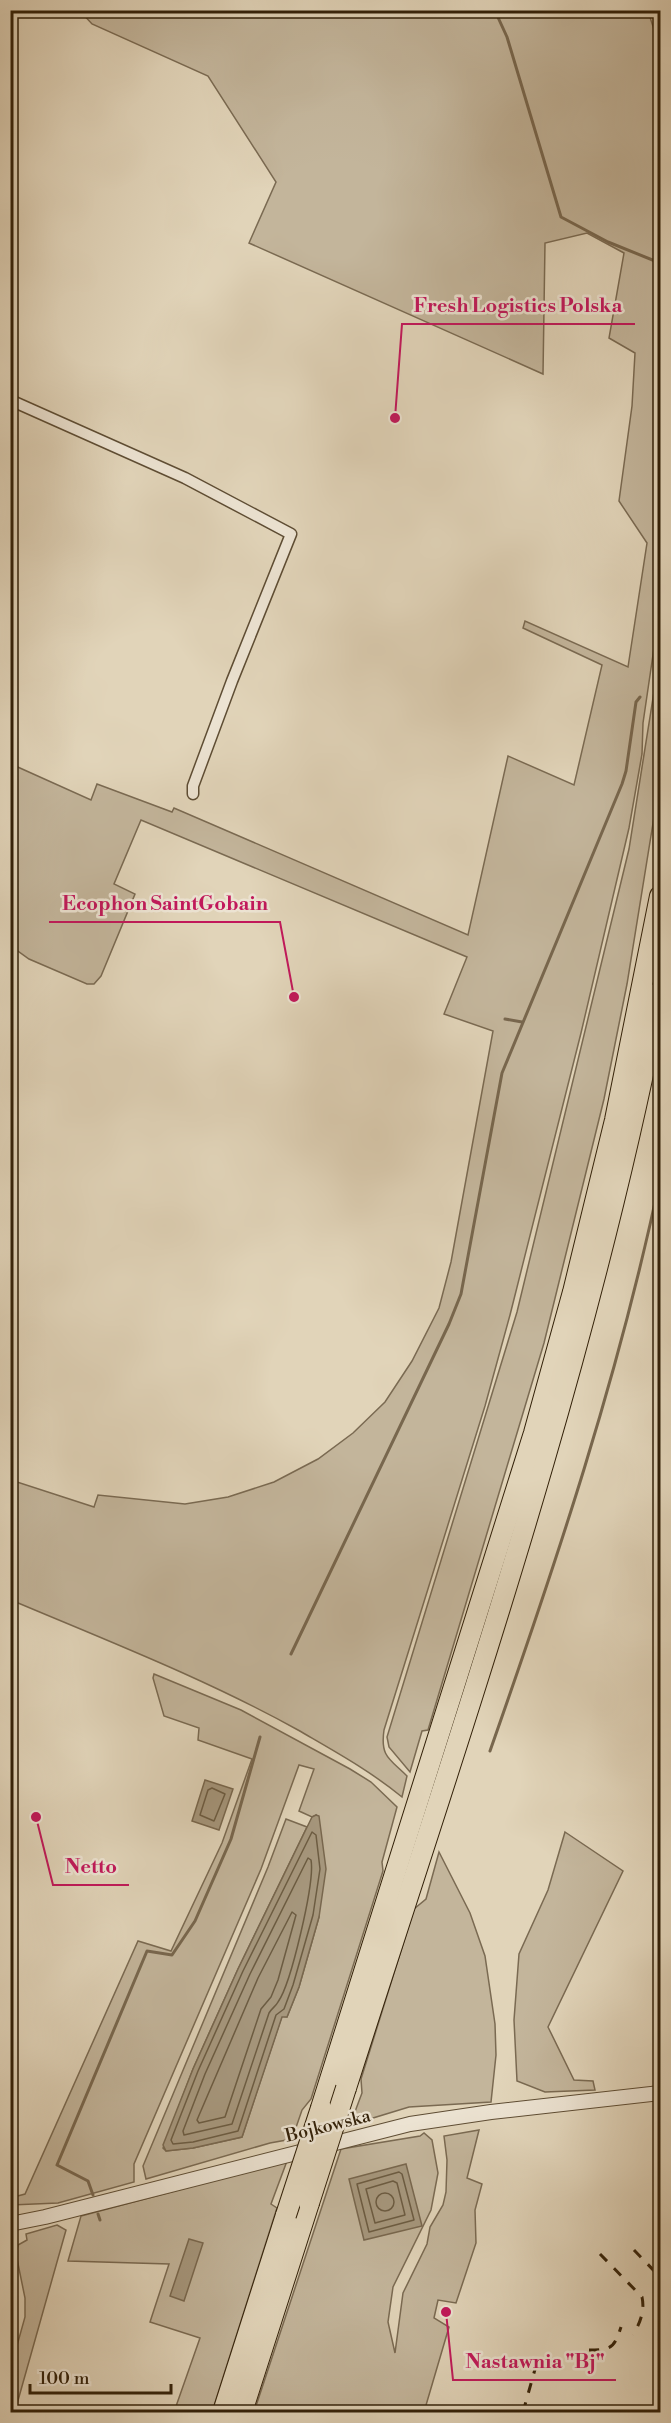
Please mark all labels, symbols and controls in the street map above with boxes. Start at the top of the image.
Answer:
callout: Fresh Logistics Polska [402,286,635,324]
text: Fresh Logistics Polska [414,294,623,319]
callout: Ecophon SaintGobain [49,884,280,922]
text: Ecophon SaintGobain [62,892,269,917]
callout: Netto [53,1847,129,1885]
text: Netto [65,1855,117,1880]
street label: Bojkowska [282,2104,374,2148]
callout: Nastawnia "Bj" [453,2342,616,2380]
text: Nastawnia "Bj" [465,2350,605,2375]
scale bar [30,2357,171,2395]
text: 100 m [39,2367,90,2390]

